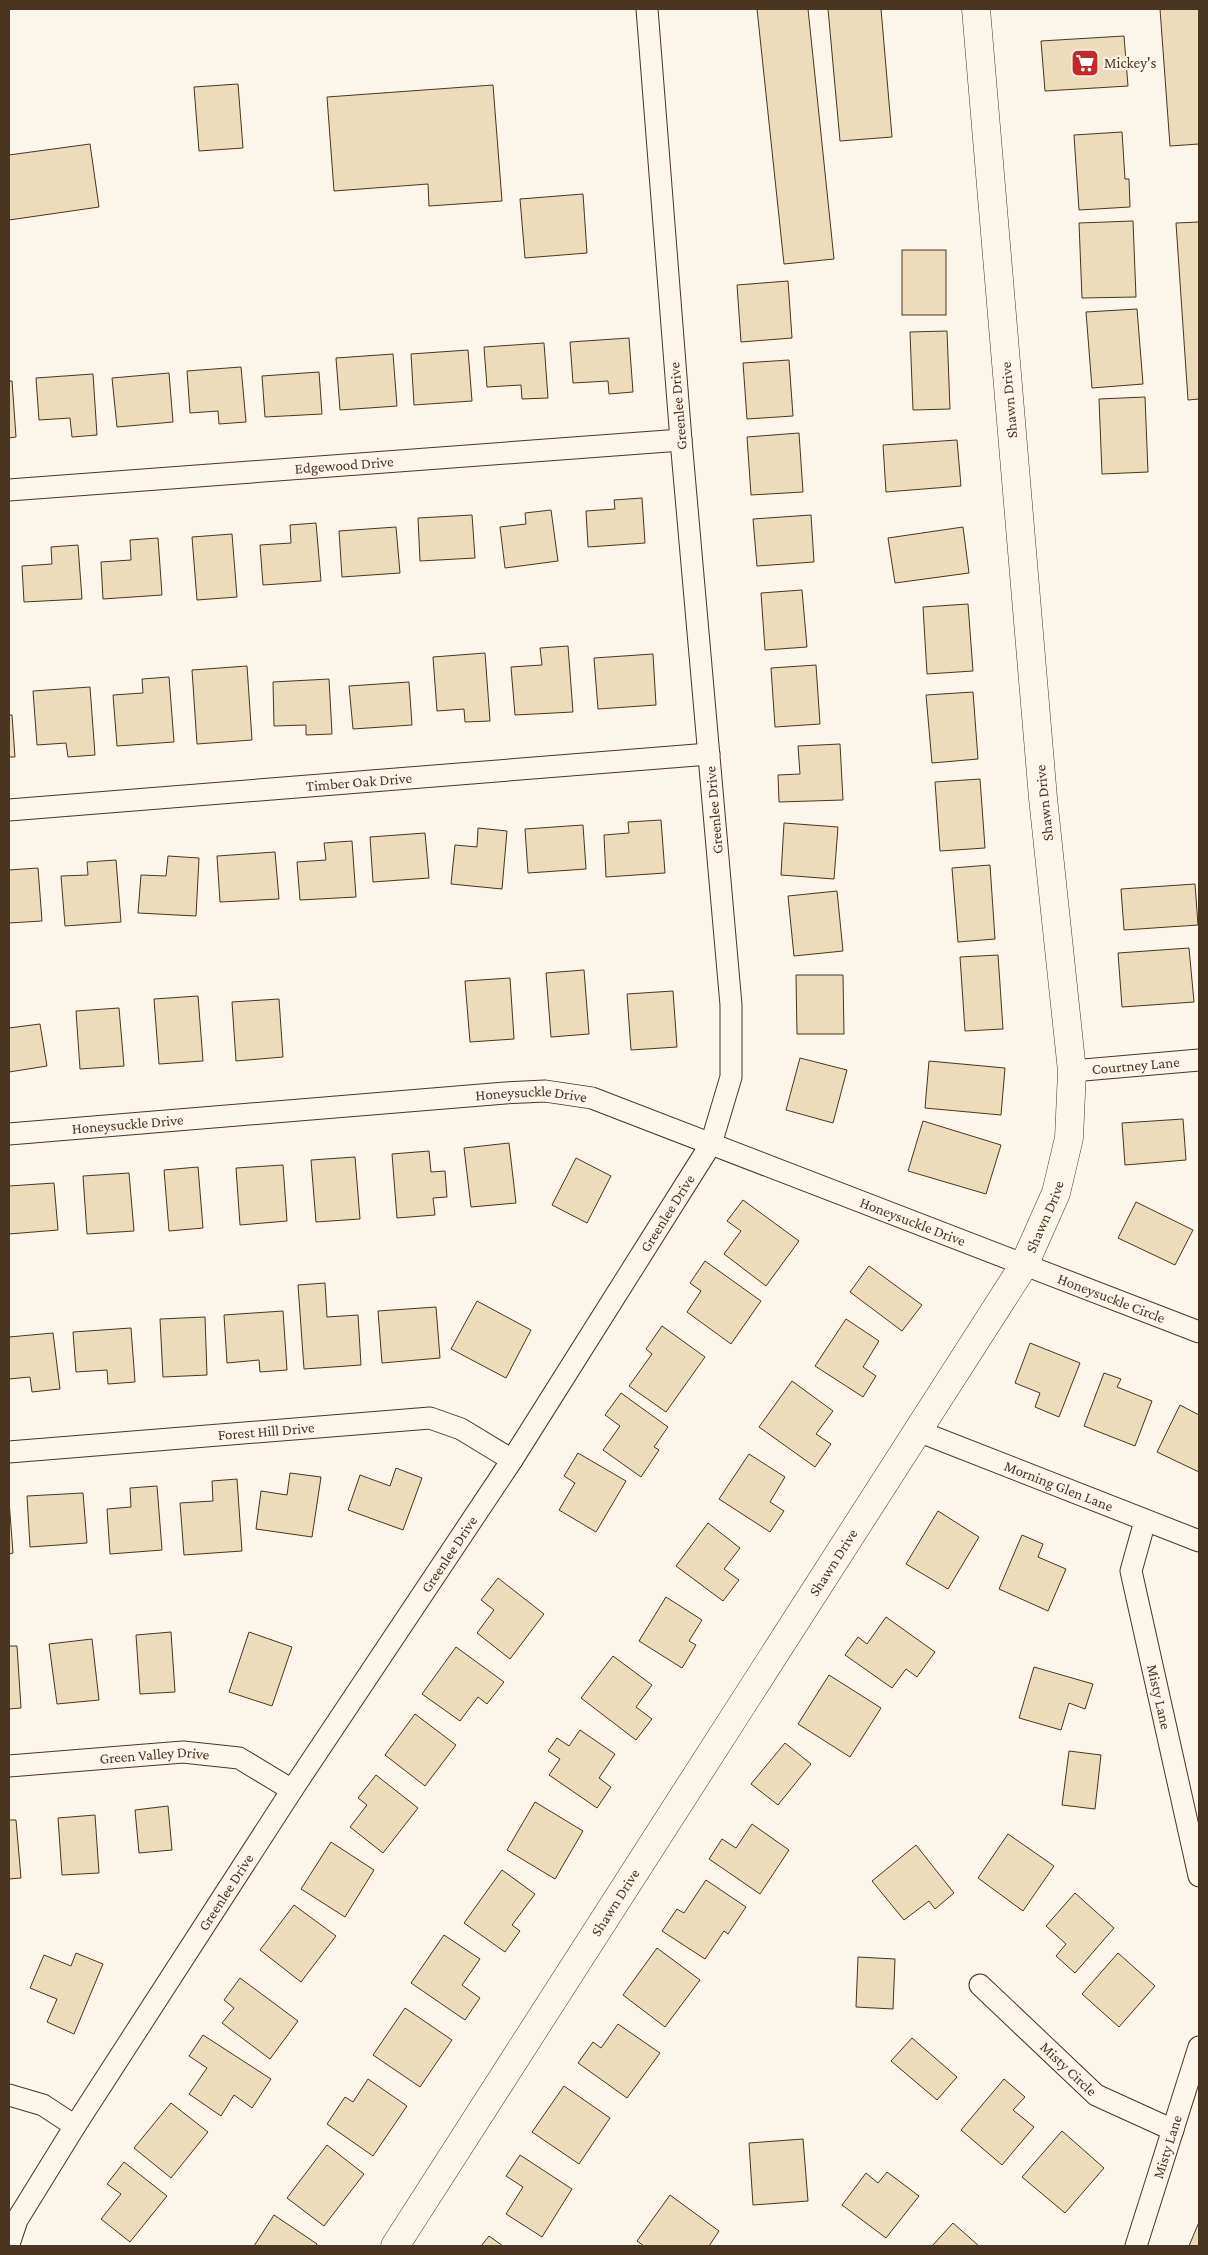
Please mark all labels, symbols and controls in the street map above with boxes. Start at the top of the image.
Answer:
supermarket icon: Mickey's [1070,48,1100,78]
place label: Mickey's [1104,55,1156,72]
street label: Greenlee Drive [666,361,690,451]
street label: Shawn Drive [998,361,1020,439]
street label: Edgewood Drive [294,453,394,477]
street label: Shawn Drive [1032,764,1056,842]
street label: Greenlee Drive [702,765,726,855]
street label: Timber Oak Drive [305,770,413,794]
street label: Courtney Lane [1091,1054,1181,1077]
street label: Honeysuckle Drive [475,1083,588,1105]
street label: Honeysuckle Drive [71,1112,184,1137]
street label: Greenlee Drive [637,1171,698,1255]
street label: Shawn Drive [1023,1179,1067,1255]
street label: Honeysuckle Drive [858,1194,968,1249]
street label: Honeysuckle Circle [1056,1270,1168,1326]
street label: Forest Hill Drive [217,1419,316,1443]
street label: Morning Glen Lane [1002,1458,1116,1515]
street label: Greenlee Drive [418,1513,481,1596]
street label: Shawn Drive [806,1526,861,1599]
street label: Misty Lane [1144,1663,1174,1731]
street label: Green Valley Drive [99,1744,211,1767]
street label: Greenlee Drive [195,1850,257,1934]
street label: Shawn Drive [588,1866,643,1939]
street label: Misty Circle [1037,2039,1100,2100]
street label: Misty Lane [1150,2113,1185,2181]

